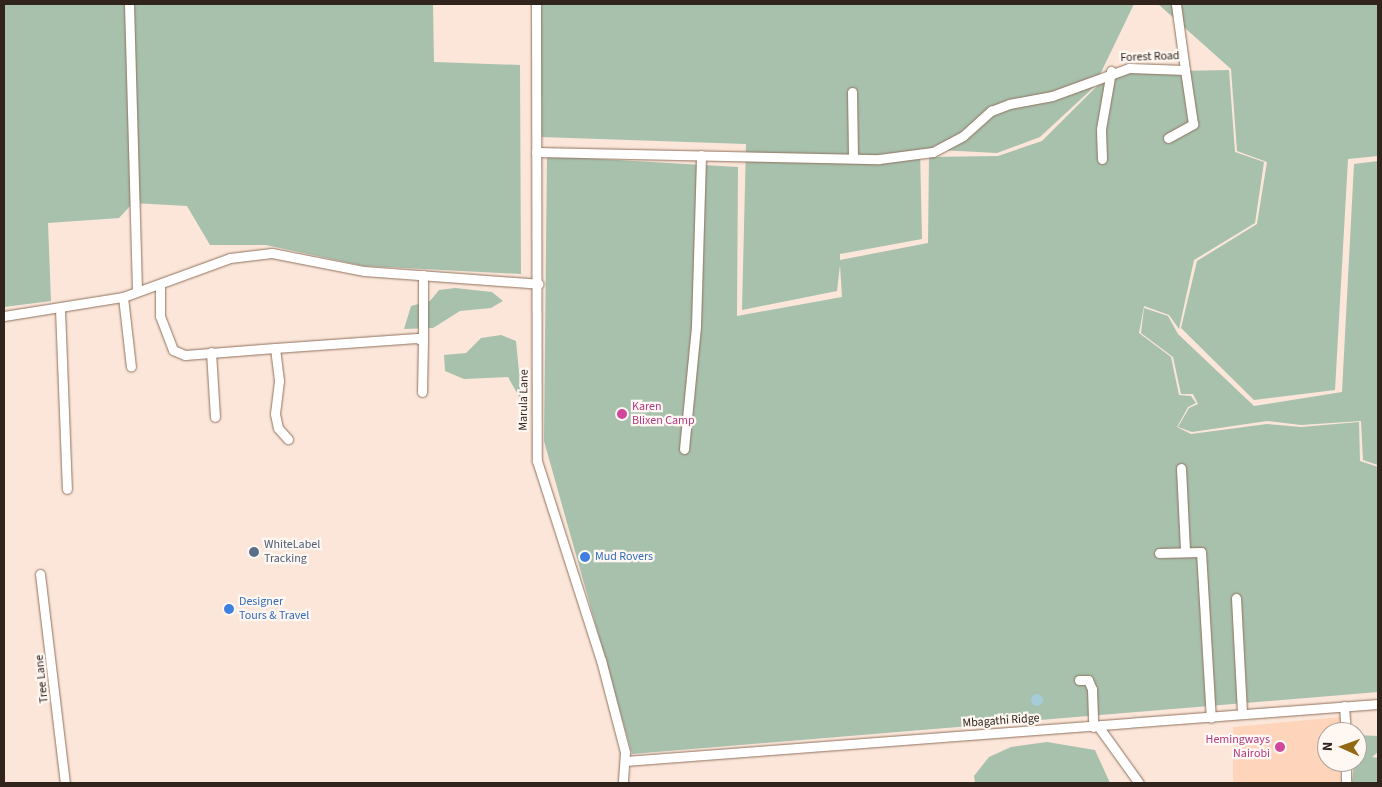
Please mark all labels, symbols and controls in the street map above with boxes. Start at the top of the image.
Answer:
street label: Forest Road [1120,49,1180,65]
street label: Marula Lane [516,369,532,431]
place label: Karen Blixen Camp [632,400,695,428]
marker: Karen Blixen Camp [616,408,628,420]
place label: WhiteLabel Tracking [264,538,320,566]
marker: WhiteLabel Tracking [248,546,260,558]
place label: Mud Rovers [595,550,653,564]
marker: Mud Rovers [579,551,591,563]
place label: Designer Tours & Travel [239,595,309,623]
marker: Designer Tours & Travel [223,603,235,615]
street label: Tree Lane [32,654,52,704]
street label: Mbagathi Ridge [962,711,1040,731]
north arrow [1317,722,1367,772]
place label: Hemingways Nairobi [1206,733,1270,761]
marker: Hemingways Nairobi [1274,741,1286,753]
text: N [1318,742,1338,752]

